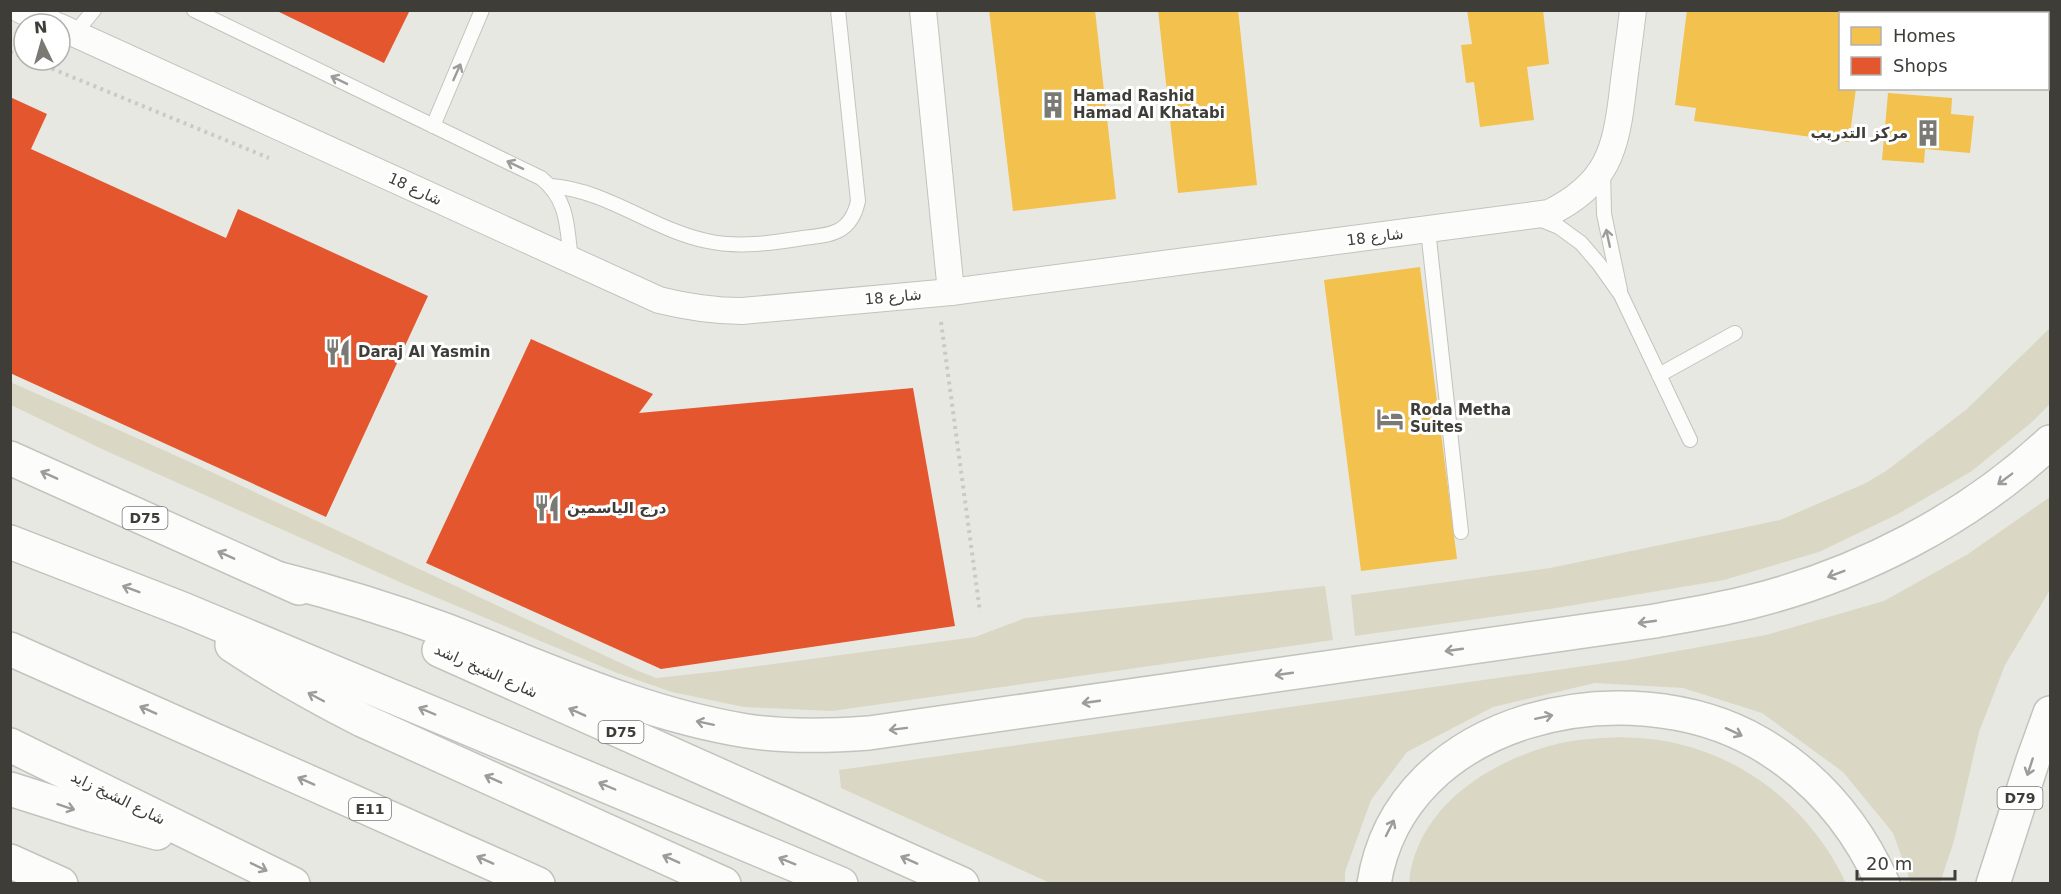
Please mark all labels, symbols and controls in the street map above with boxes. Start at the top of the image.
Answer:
north arrow [12,12,72,72]
legend [1839,12,2049,90]
text: N [33,18,48,38]
text: Homes [1893,25,1956,46]
text: Shops [1893,55,1948,76]
one-way arrow [452,64,463,82]
one-way arrow [331,74,349,86]
place label: Hamad Rashid Hamad Al Khatabi [1073,87,1225,122]
building icon: Hamad Rashid Hamad Al Khatabi [1038,90,1068,120]
building icon: مركز التدريب [1913,118,1943,148]
place label: مركز التدريب [1810,124,1908,142]
one-way arrow [506,159,524,171]
street label: شارع 18 [385,169,445,209]
street label: شارع 18 [1346,225,1404,249]
one-way arrow [1602,229,1614,248]
street label: شارع 18 [864,286,922,308]
restaurant icon: Daraj Al Yasmin [323,337,353,367]
place label: Daraj Al Yasmin [358,343,490,361]
place label: Roda Metha Suites [1410,401,1511,436]
hotel icon: Roda Metha Suites [1375,404,1405,434]
one-way arrow [40,469,58,480]
one-way arrow [1998,473,2014,485]
restaurant icon: درج الياسمين [532,493,562,523]
place label: درج الياسمين [567,499,667,517]
road number: D75 [122,507,168,529]
one-way arrow [218,549,236,560]
one-way arrow [1827,569,1846,580]
one-way arrow [122,582,141,593]
one-way arrow [1638,617,1658,628]
street label: شارع الشيخ راشد [432,640,540,702]
one-way arrow [1445,644,1465,655]
one-way arrow [1275,669,1295,680]
one-way arrow [308,691,326,702]
one-way arrow [1082,696,1102,707]
one-way arrow [139,704,157,715]
one-way arrow [418,705,437,716]
one-way arrow [569,706,587,718]
one-way arrow [1533,711,1553,722]
one-way arrow [695,717,715,728]
road number: D75 [598,721,644,743]
one-way arrow [889,724,909,735]
one-way arrow [1725,726,1743,738]
one-way arrow [2024,758,2035,776]
street label: شارع الشيخ زايد [68,767,168,829]
one-way arrow [485,773,503,784]
one-way arrow [298,774,316,786]
one-way arrow [598,780,616,791]
road number: D79 [1998,787,2042,809]
road number: E11 [349,798,391,820]
one-way arrow [56,802,75,813]
one-way arrow [1385,819,1397,837]
scale bar [1857,843,1954,881]
one-way arrow [662,853,680,864]
text: 20 m [1866,853,1912,874]
one-way arrow [476,854,494,865]
one-way arrow [900,854,918,865]
one-way arrow [778,855,796,866]
one-way arrow [250,861,267,873]

